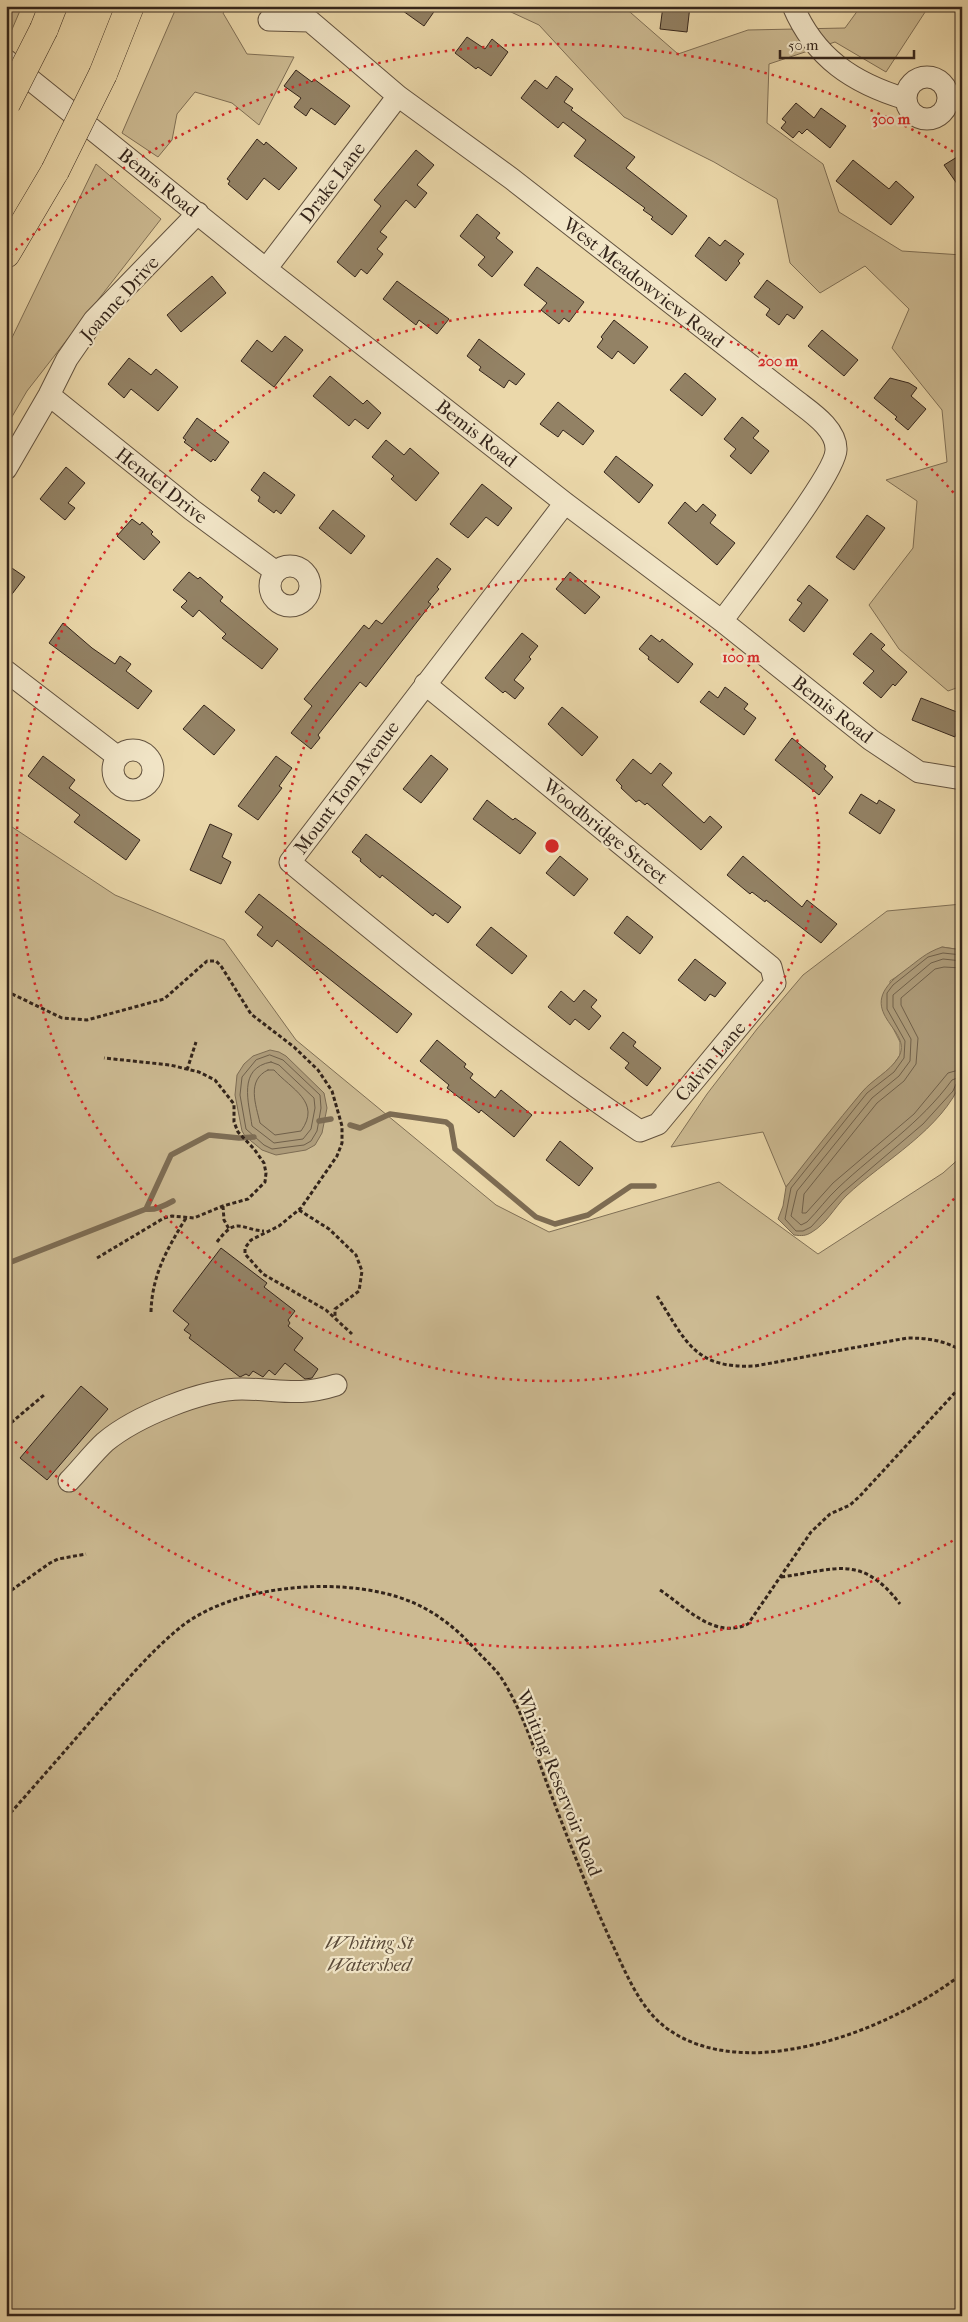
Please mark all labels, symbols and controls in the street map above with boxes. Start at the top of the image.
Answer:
scale bar [780,28,914,60]
text: 50 m [788,36,819,54]
text: 300 m [872,110,911,128]
street label: Drake Lane [295,138,370,227]
street label: Bemis Road [114,144,203,222]
street label: West Meadowview Road [558,212,729,353]
street label: Joanne Drive [74,252,164,347]
text: 200 m [758,352,798,370]
street label: Bemis Road [432,395,522,473]
street label: Hendel Drive [111,443,212,528]
text: 100 m [722,648,760,666]
street label: Bemis Road [788,671,878,749]
street label: Mount Tom Avenue [290,717,404,858]
street label: Woodbridge Street [538,774,672,889]
centre of rings [543,837,561,855]
street label: Calvin Lane [671,1017,751,1106]
street label: Whiting Reservoir Road [511,1686,607,1880]
park label: Whiting St Watershed [325,1932,414,1976]

